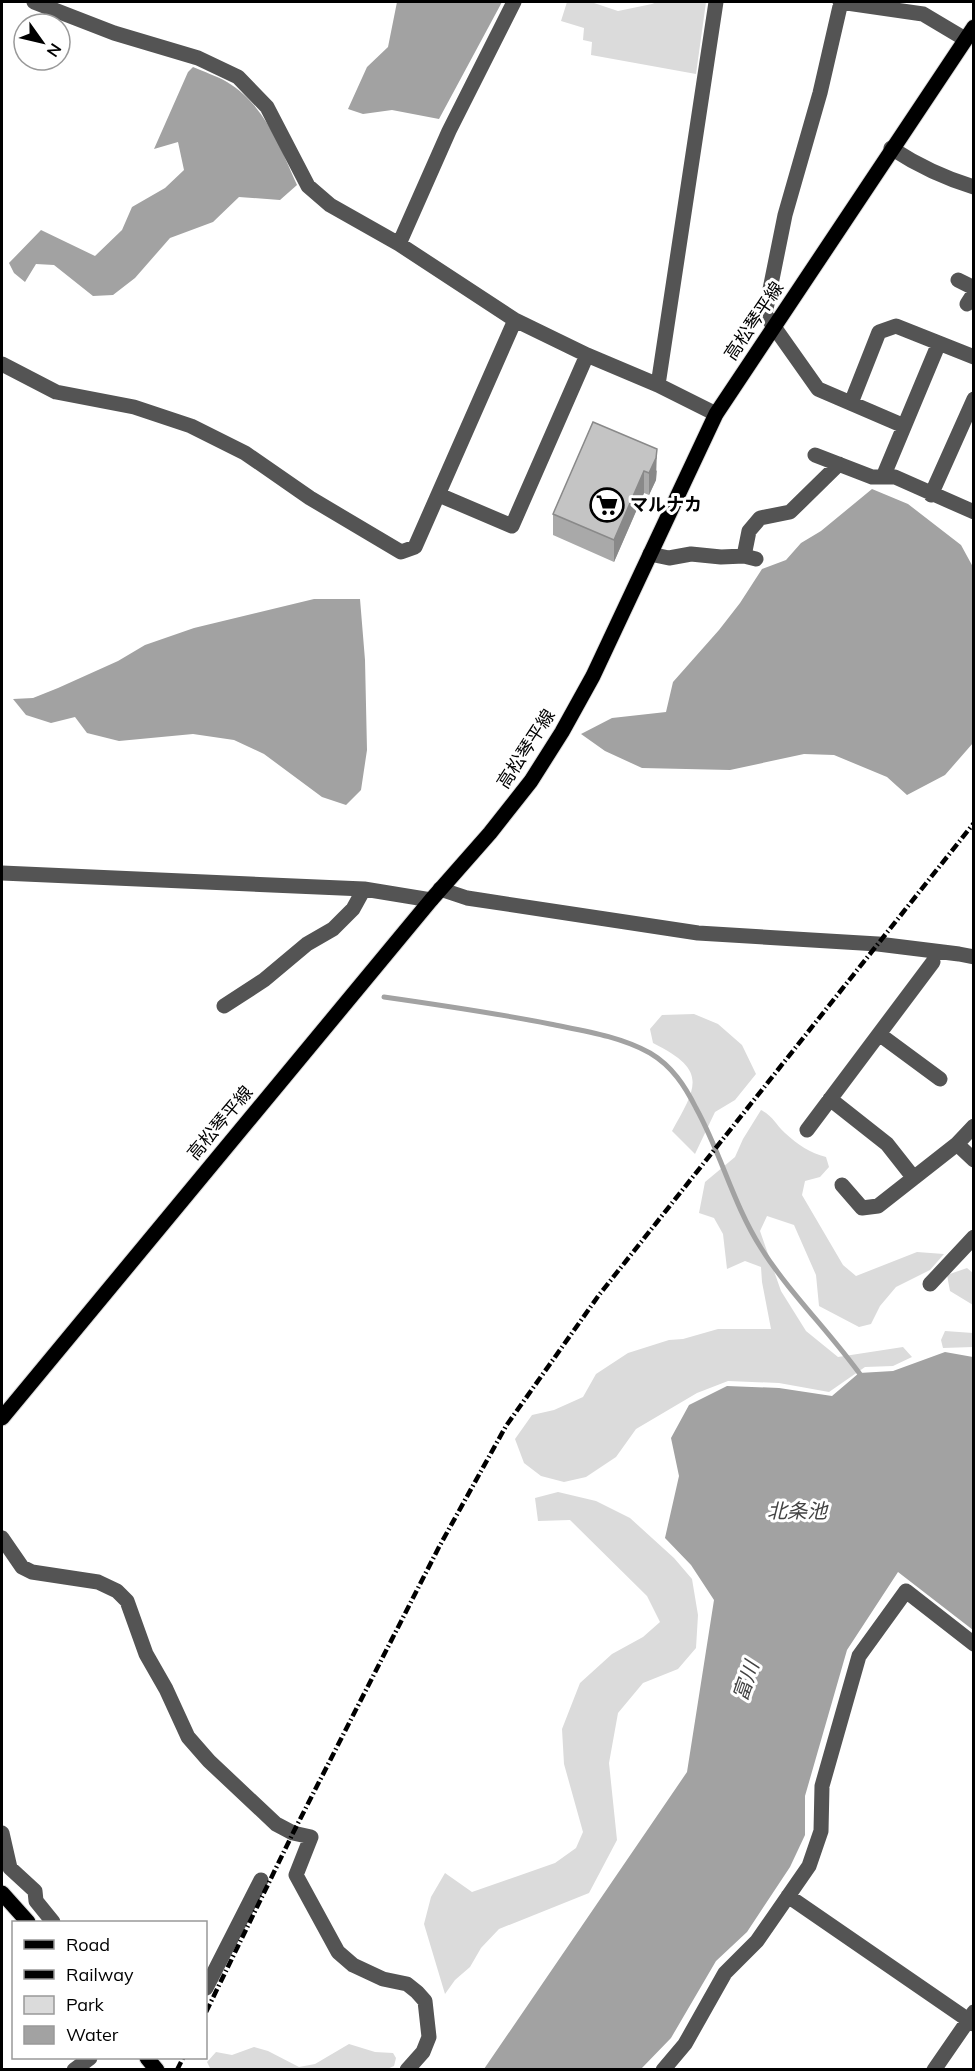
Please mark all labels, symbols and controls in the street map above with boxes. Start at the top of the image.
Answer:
north arrow [12,12,72,72]
text: N [43,40,66,61]
street label: 高松琴平線 [719,277,788,364]
supermarket icon: マルナカ [589,487,625,523]
place label: マルナカ [630,493,702,516]
street label: 高松琴平線 [491,705,560,793]
street label: 高松琴平線 [182,1081,257,1165]
water label: 北条池 [767,1498,829,1523]
water label: 富川 [727,1656,765,1704]
legend [12,1921,207,2059]
text: Road [66,1933,110,1956]
text: Railway [66,1963,134,1986]
text: Park [66,1993,105,2016]
text: Water [66,2023,119,2046]

